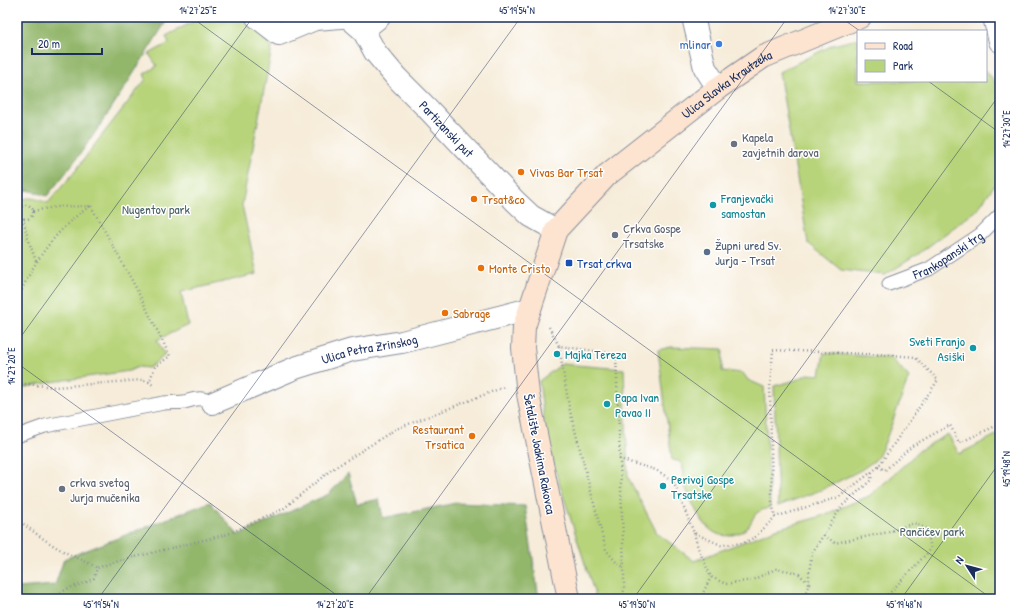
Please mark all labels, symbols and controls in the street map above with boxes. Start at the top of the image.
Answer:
text: 14°27'25"E [179,4,217,17]
text: 45°19'54"N [499,4,535,17]
text: 14°27'30"E [828,4,866,17]
scale bar [32,30,102,56]
legend [857,30,987,82]
text: 20 m [38,35,60,52]
place label: mlinar [680,35,711,53]
text: Road [893,37,913,54]
marker: mlinar [714,39,724,49]
street label: Ulica Slavka Krautzeka [677,45,775,123]
text: Park [893,57,913,74]
street label: Partizanski put [415,96,478,161]
text: 14°27'30"E [1000,110,1013,148]
place label: Kapela zavjetnih darova [742,128,819,161]
marker: Kapela zavjetnih darova [729,139,739,149]
place label: Vivas Bar Trsat [529,163,603,181]
marker: Vivas Bar Trsat [516,167,526,177]
place label: Franjevački samostan [720,189,774,222]
place label: Trsat&co [482,190,525,208]
marker: Trsat&co [469,194,479,204]
park label: Nugentov park [122,200,191,218]
marker: Franjevački samostan [708,200,718,210]
place label: Crkva Gospe Trsatske [623,219,681,252]
street label: Frankopanski trg [909,226,987,284]
marker: Crkva Gospe Trsatske [610,230,620,240]
place label: Župni ured Sv. Jurja - Trsat [715,236,782,269]
marker: Župni ured Sv. Jurja - Trsat [702,247,712,257]
place label: Trsat crkva [577,254,631,272]
marker: Trsat crkva [564,258,574,268]
place label: Monte Cristo [489,259,550,277]
marker: Monte Cristo [476,263,486,273]
place label: Sabrage [453,304,490,322]
marker: Sabrage [440,308,450,318]
street label: Ulica Petra Zrinskog [319,329,419,368]
place label: Sveti Franjo Asiški [909,332,965,365]
marker: Sveti Franjo Asiški [968,343,978,353]
place label: Majka Tereza [565,345,626,363]
text: 14°27'20"E [5,347,18,385]
marker: Majka Tereza [552,349,562,359]
place label: Papa Ivan Pavao II [615,388,659,421]
street label: Šetalište Joakima Rakovca [520,392,560,516]
marker: Papa Ivan Pavao II [602,399,612,409]
place label: Restaurant Trsatica [413,420,465,453]
marker: Restaurant Trsatica [467,431,477,441]
text: 45°19'48"N [1000,451,1013,487]
place label: Perivoj Gospe Trsatske [671,470,734,503]
place label: crkva svetog Jurja mučenika [70,473,140,506]
marker: Perivoj Gospe Trsatske [658,481,668,491]
marker: crkva svetog Jurja mučenika [57,484,67,494]
park label: Pančićev park [900,522,965,540]
north arrow [947,546,987,586]
text: N [952,554,966,567]
text: 45°19'54"N [83,598,119,611]
text: 14°27'20"E [316,598,354,611]
text: 45°19'50"N [619,598,655,611]
text: 45°19'48"N [886,598,922,611]

